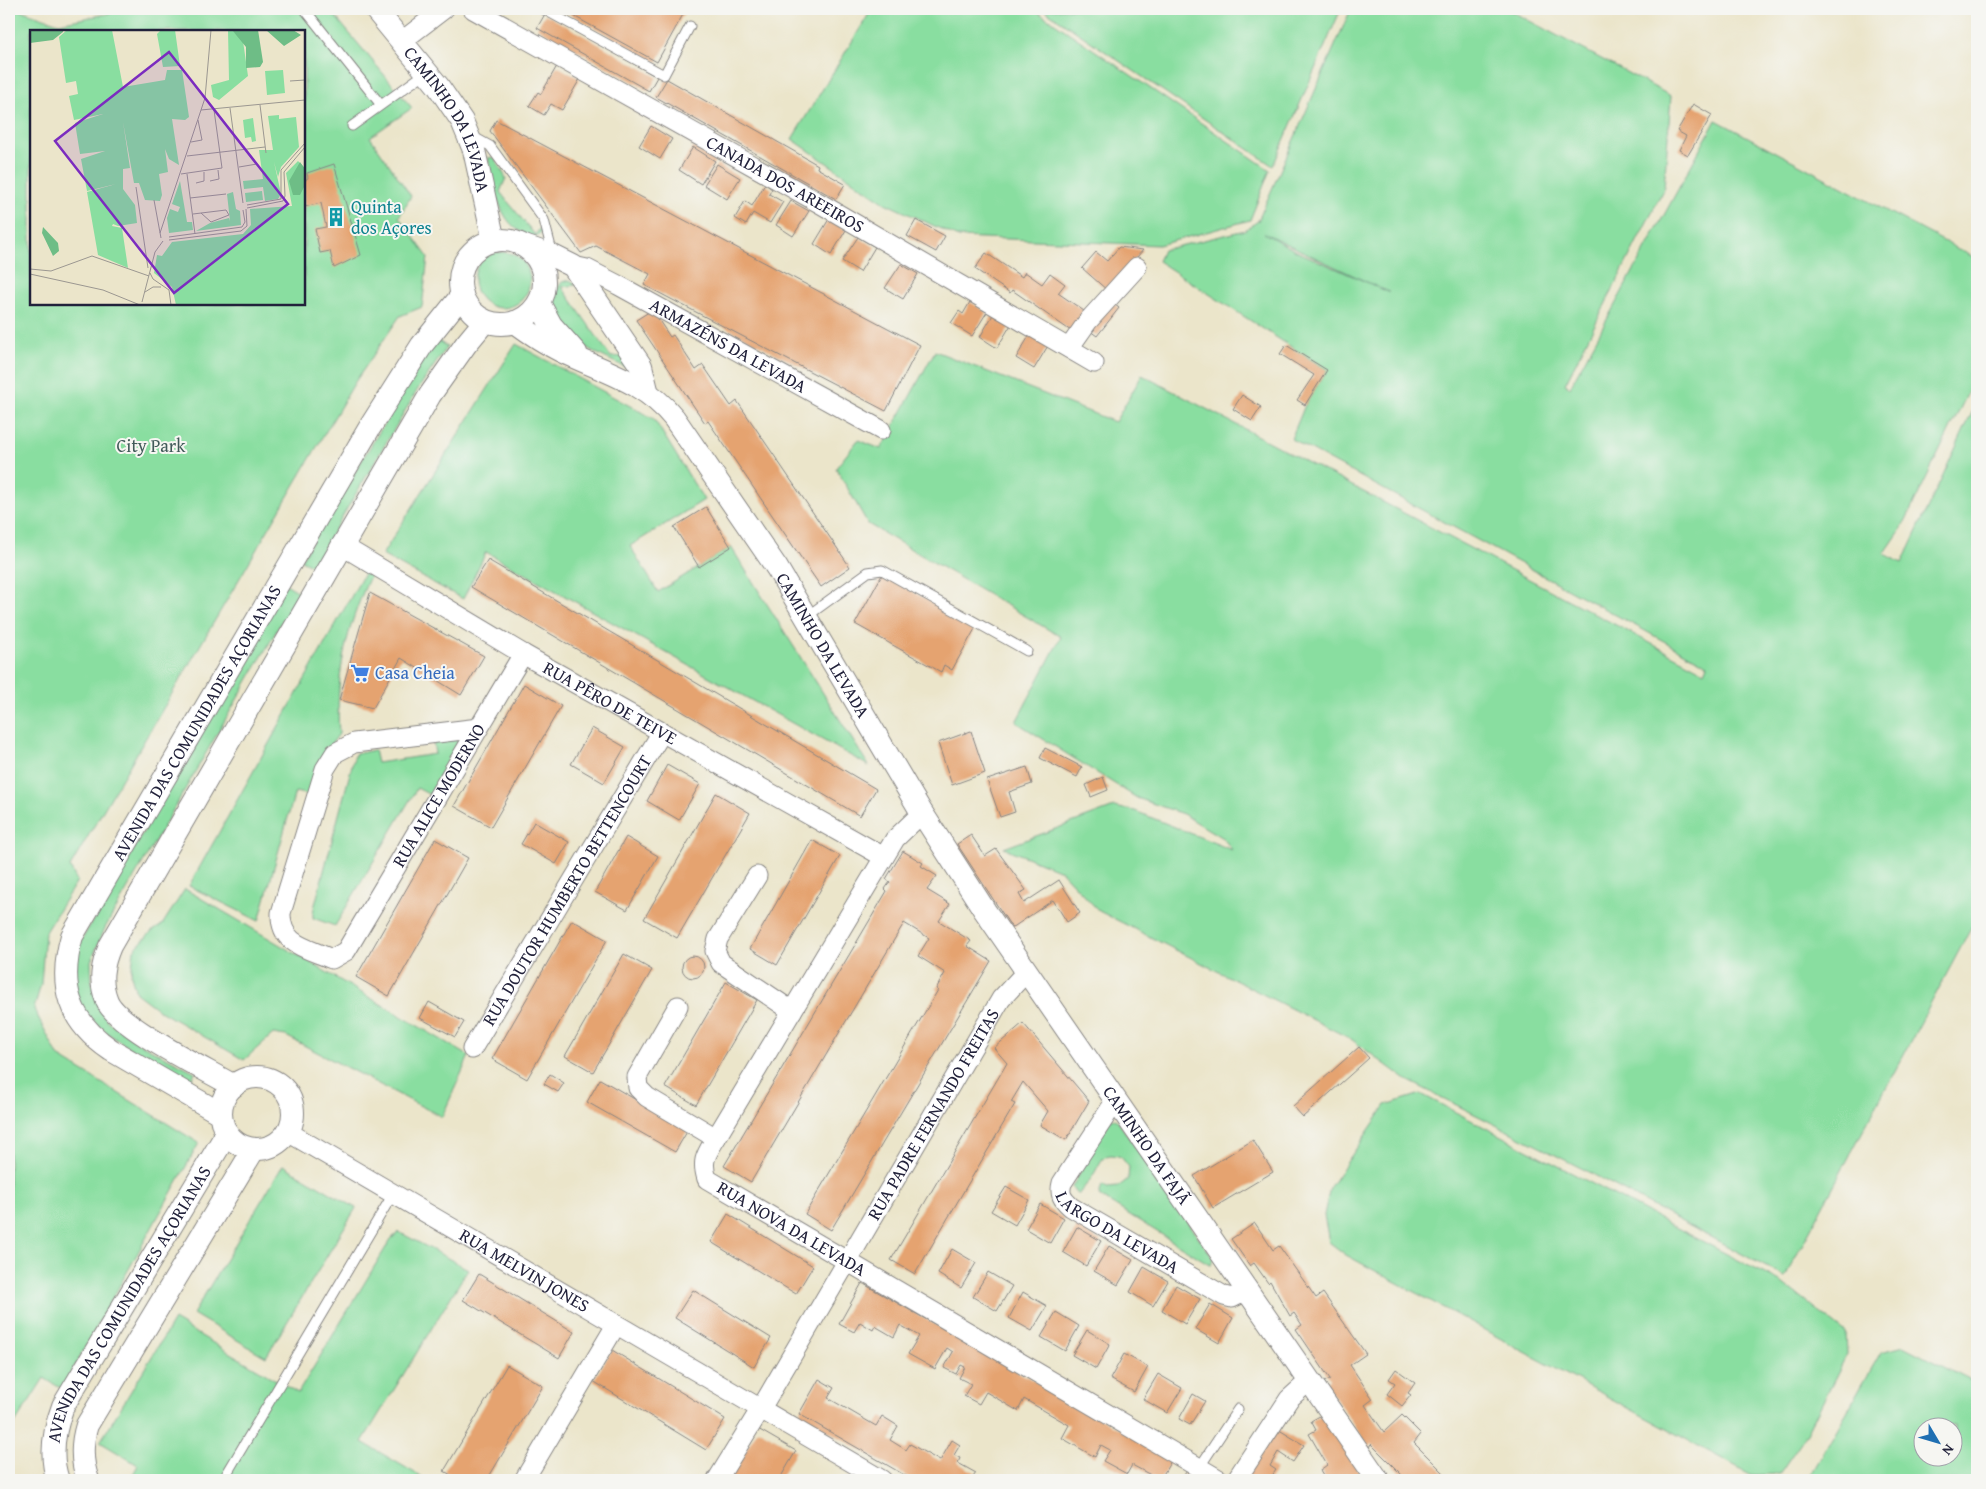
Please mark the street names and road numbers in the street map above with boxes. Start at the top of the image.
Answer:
street label: CAMINHO DA LEVADA [398,40,497,195]
street label: CANADA DOS AREEIROS [701,128,870,240]
street label: ARMAZÉNS DA LEVADA [645,291,812,400]
street label: CAMINHO DA LEVADA [770,567,877,723]
street label: AVENIDA DAS COMUNIDADES AÇORIANAS [105,579,288,866]
street label: RUA PÊRO DE TEIVE [538,654,682,751]
street label: RUA ALICE MODERNO [385,718,492,872]
street label: RUA DOUTOR HUMBERTO BETTENCOURT [475,750,658,1031]
street label: RUA PADRE FERNANDO FREITAS [860,1003,1006,1225]
street label: CAMINHO DA FAJÃ [1096,1080,1198,1210]
street label: AVENIDA DAS COMUNIDADES AÇORIANAS [40,1160,218,1444]
street label: RUA NOVA DA LEVADA [712,1174,872,1283]
street label: LARGO DA LEVADA [1049,1187,1184,1280]
street label: RUA MELVIN JONES [455,1221,595,1319]

